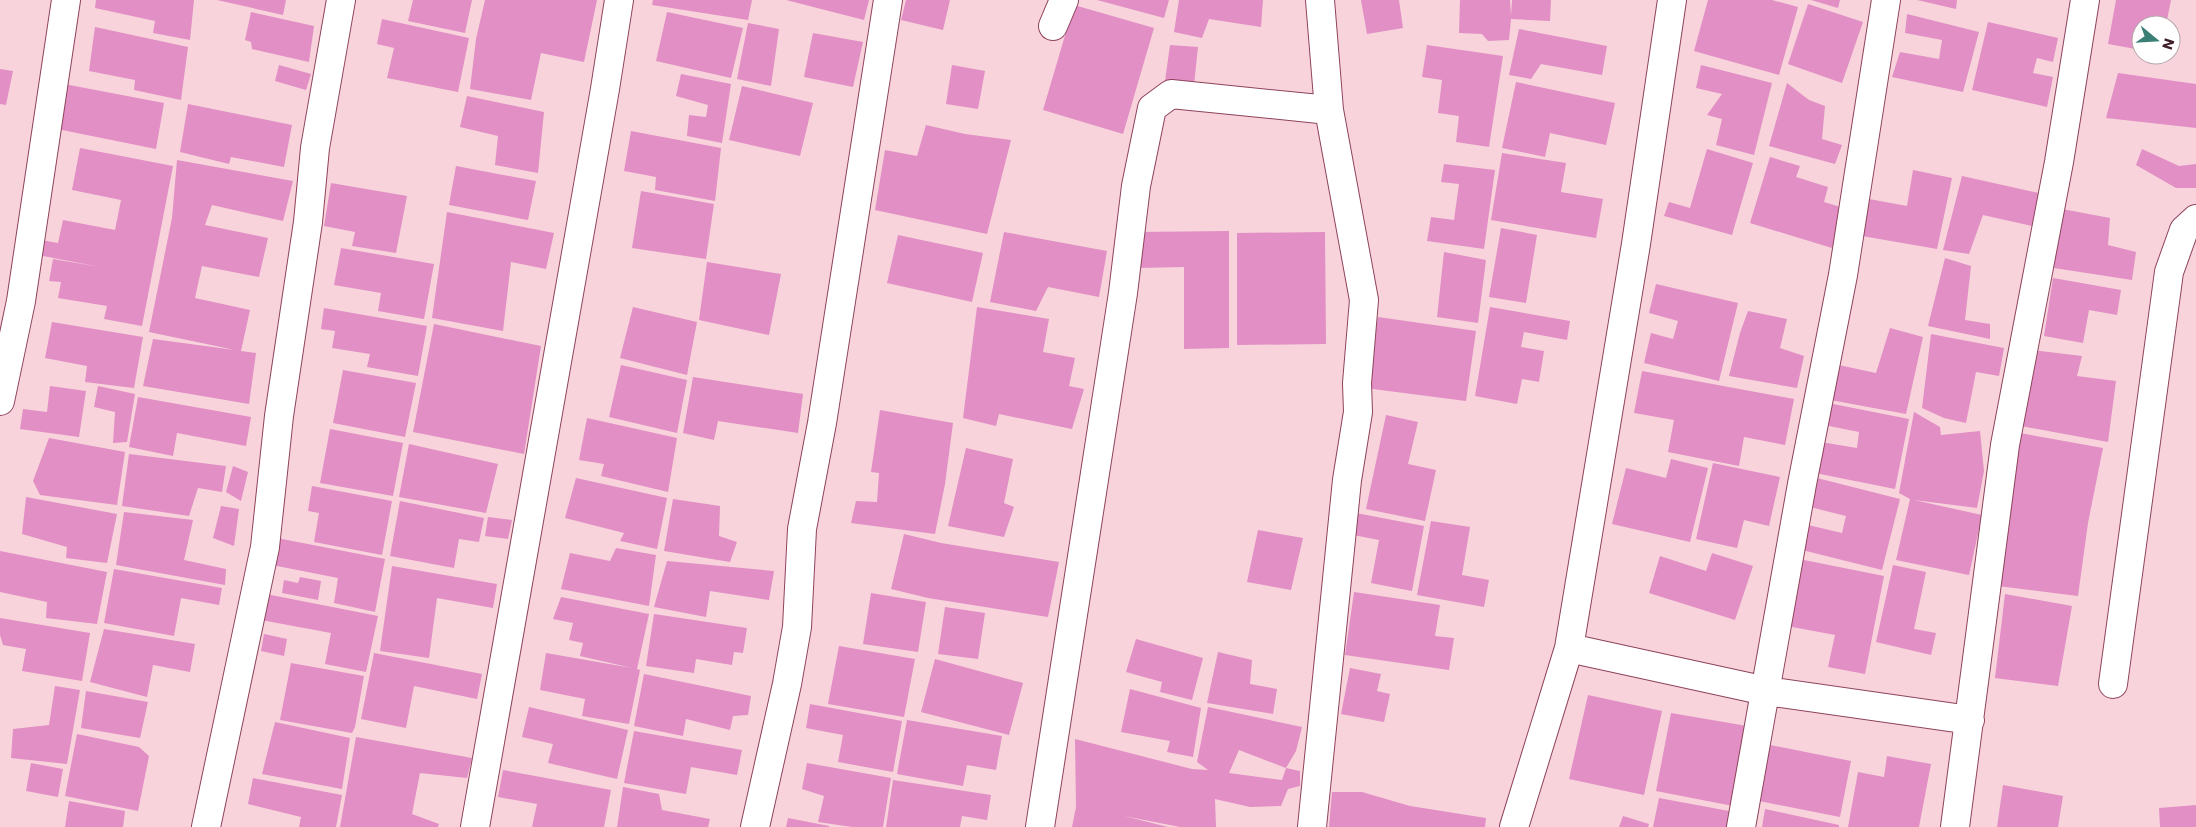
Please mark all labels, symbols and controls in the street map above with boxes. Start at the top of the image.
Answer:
north arrow [2131,15,2181,65]
text: N [2157,36,2180,52]

